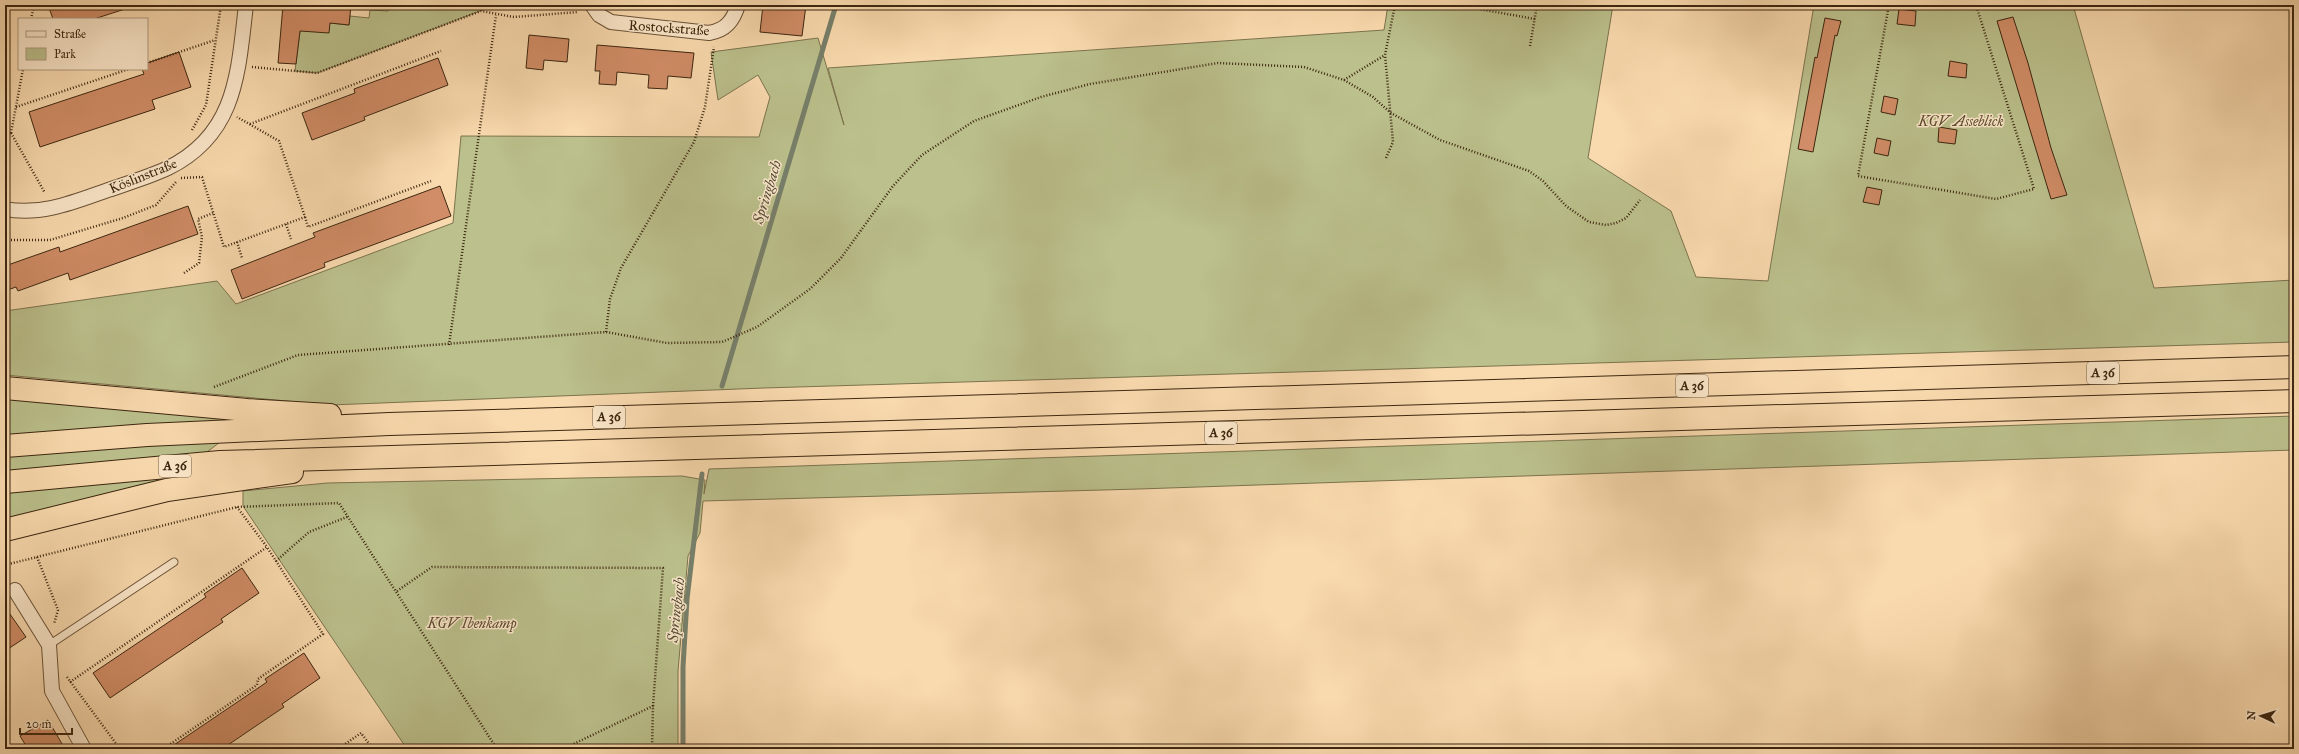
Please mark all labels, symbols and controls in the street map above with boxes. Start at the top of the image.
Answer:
street label: Rostockstraße [628,17,710,39]
legend [18,18,148,70]
text: Straße [54,27,86,41]
text: Park [54,47,76,61]
park label: KGV Asseblick [1918,113,2004,130]
street label: Köslinstraße [107,155,179,197]
water label: Springbach [749,157,786,227]
road number: A 36 [2087,362,2119,384]
road number: A 36 [1676,375,1708,397]
road number: A 36 [593,406,625,428]
road number: A 36 [1205,422,1237,444]
road number: A 36 [159,455,191,477]
water label: Springbach [664,576,689,645]
park label: KGV Ibenkamp [426,615,517,633]
north arrow [2241,696,2281,736]
scale bar [20,710,72,736]
text: N [2245,710,2258,720]
text: 20 m [26,717,52,731]

